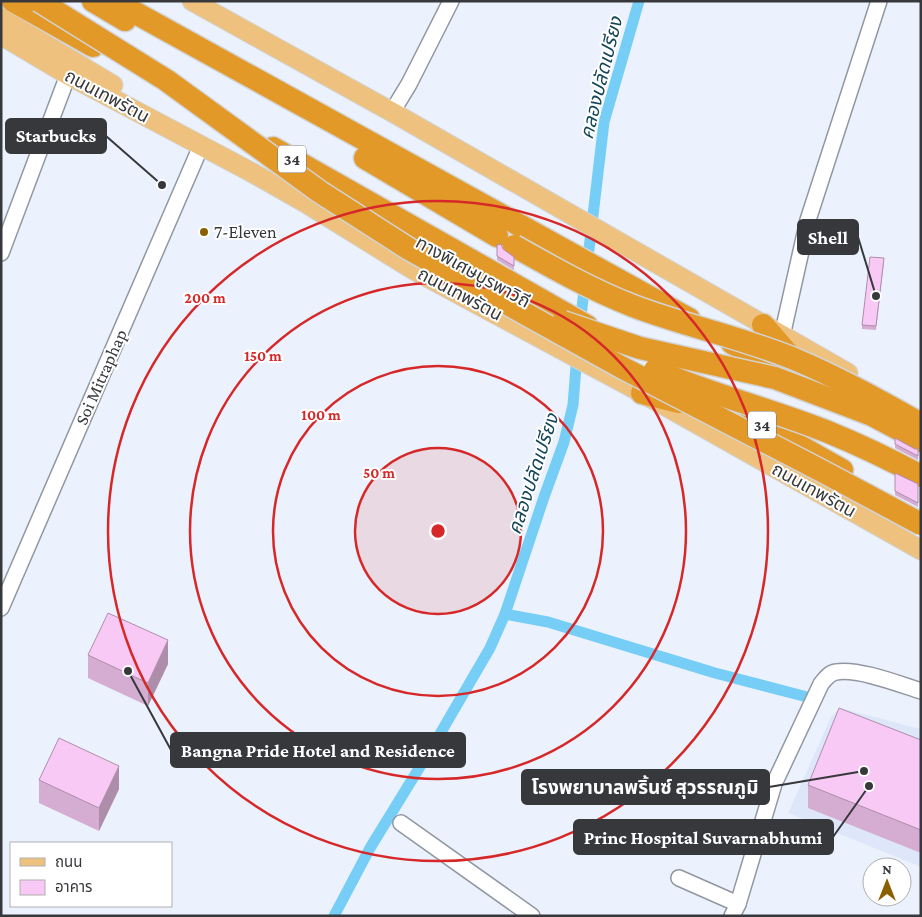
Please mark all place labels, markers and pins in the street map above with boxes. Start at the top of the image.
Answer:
callout: Starbucks [6,119,106,153]
callout: Shell [798,220,858,254]
place label: 7-Eleven [214,222,277,242]
marker: 7-Eleven [198,226,210,238]
centre of rings [429,522,447,540]
callout: Bangna Pride Hotel and Residence [171,733,465,767]
callout: โรงพยาบาลพริ้นซ์ สุวรรณภูมิ [522,770,769,804]
callout: Princ Hospital Suvarnabhumi [574,820,833,854]

